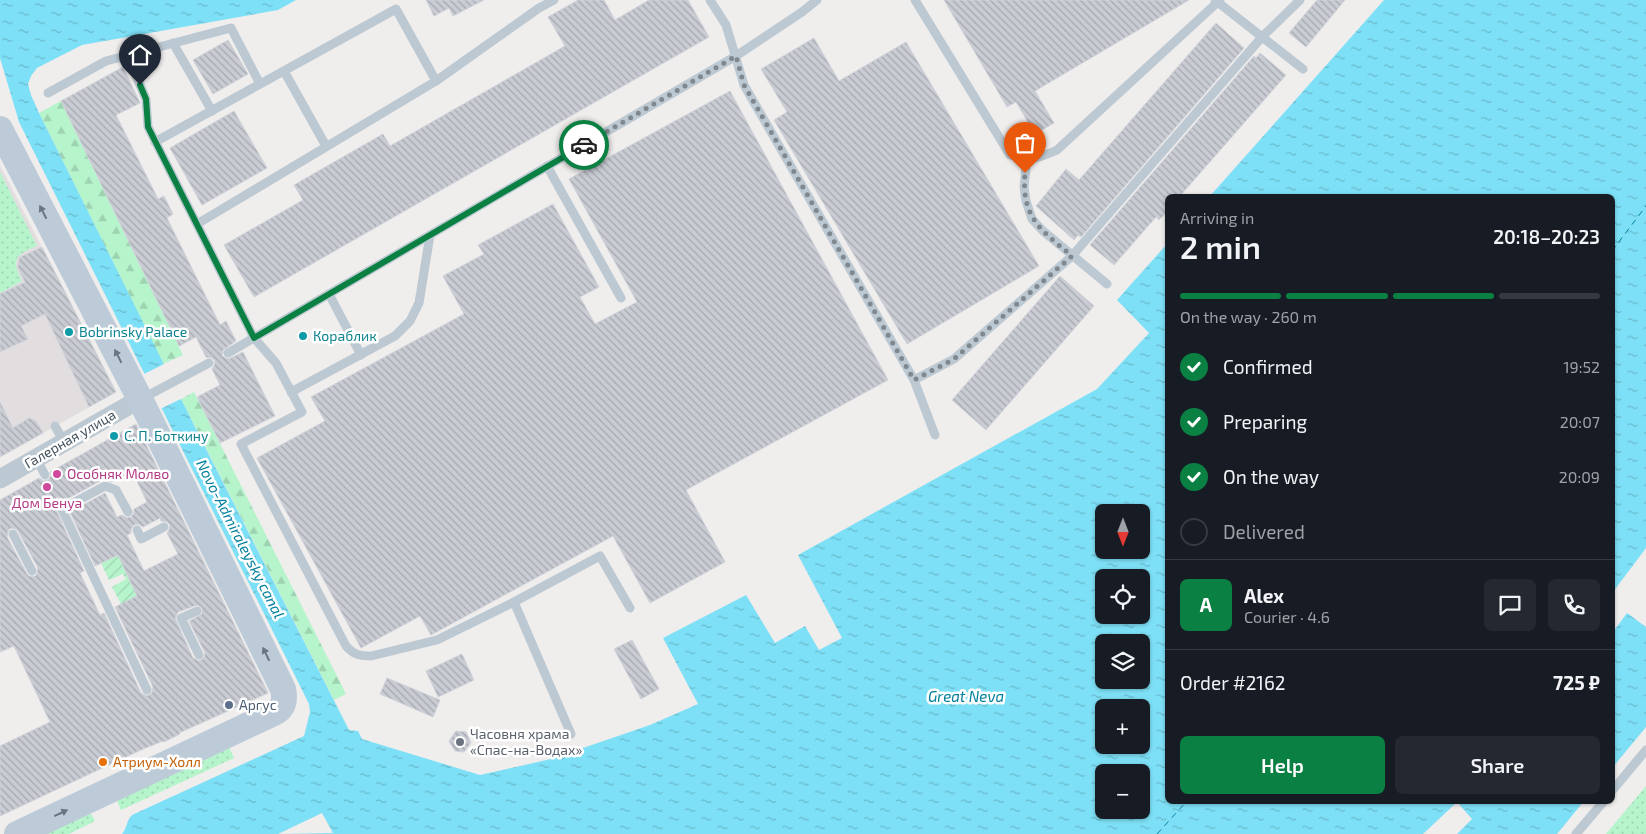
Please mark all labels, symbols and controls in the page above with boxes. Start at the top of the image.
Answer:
pin [119,34,161,85]
icon: home [126,41,154,69]
courier [559,120,609,170]
pin [1004,122,1046,173]
icon: bag [1011,129,1039,157]
icon: car [570,131,598,159]
one-way arrow [39,204,47,219]
text: Arriving in [1180,208,1254,227]
text: 20:18–20:23 [1493,225,1600,248]
text: 2 min [1180,227,1261,265]
text: On the way · 260 m [1180,307,1317,326]
place label: Bobrinsky Palace [79,323,187,340]
marker: Bobrinsky Palace [63,326,75,338]
place label: Кораблик [313,327,377,344]
marker: Кораблик [297,330,309,342]
one-way arrow [114,349,122,363]
icon: check [1180,353,1208,381]
text: Confirmed [1223,355,1313,378]
text: 19:52 [1563,357,1600,376]
street label: Галерная улица [21,406,118,472]
icon: check [1180,408,1208,436]
text: Preparing [1223,410,1307,433]
text: 20:07 [1560,412,1600,431]
place label: С. П. Боткину [124,427,209,444]
marker: С. П. Боткину [108,430,120,442]
water label: Novo-Admiraleysky canal [192,456,289,621]
icon: check [1180,463,1208,491]
place label: Особняк Молво [67,465,169,482]
text: On the way [1223,465,1319,488]
text: 20:09 [1559,467,1600,486]
marker: Особняк Молво [51,468,63,480]
marker: Дом Бенуа [41,481,53,493]
place label: Дом Бенуа [12,494,82,511]
north arrow [1095,504,1150,559]
map controls [1095,504,1150,819]
text: Delivered [1223,520,1305,543]
button: locate [1095,569,1150,624]
button: chat [1484,579,1536,631]
button: phone [1548,579,1600,631]
text: Alex [1244,584,1284,607]
text: A [1200,593,1212,616]
text: Courier · 4.6 [1244,607,1330,626]
button: layers [1095,634,1150,689]
one-way arrow [262,647,270,661]
text: Order #2162 [1180,671,1285,694]
text: 725 ₽ [1553,671,1600,694]
water label: Great Neva [928,687,1004,705]
place label: Аргус [239,696,277,713]
marker: Аргус [223,699,235,711]
button: + [1095,699,1150,754]
place label: Часовня храма «Спас-на-Водах» [470,725,582,758]
marker: Часовня храма «Спас-на-Водах» [454,736,466,748]
button: Help [1180,736,1385,794]
button: Share [1395,736,1600,794]
place label: Атриум-Холл [113,753,201,770]
marker: Атриум-Холл [97,756,109,768]
button: − [1095,764,1150,819]
one-way arrow [54,809,68,817]

